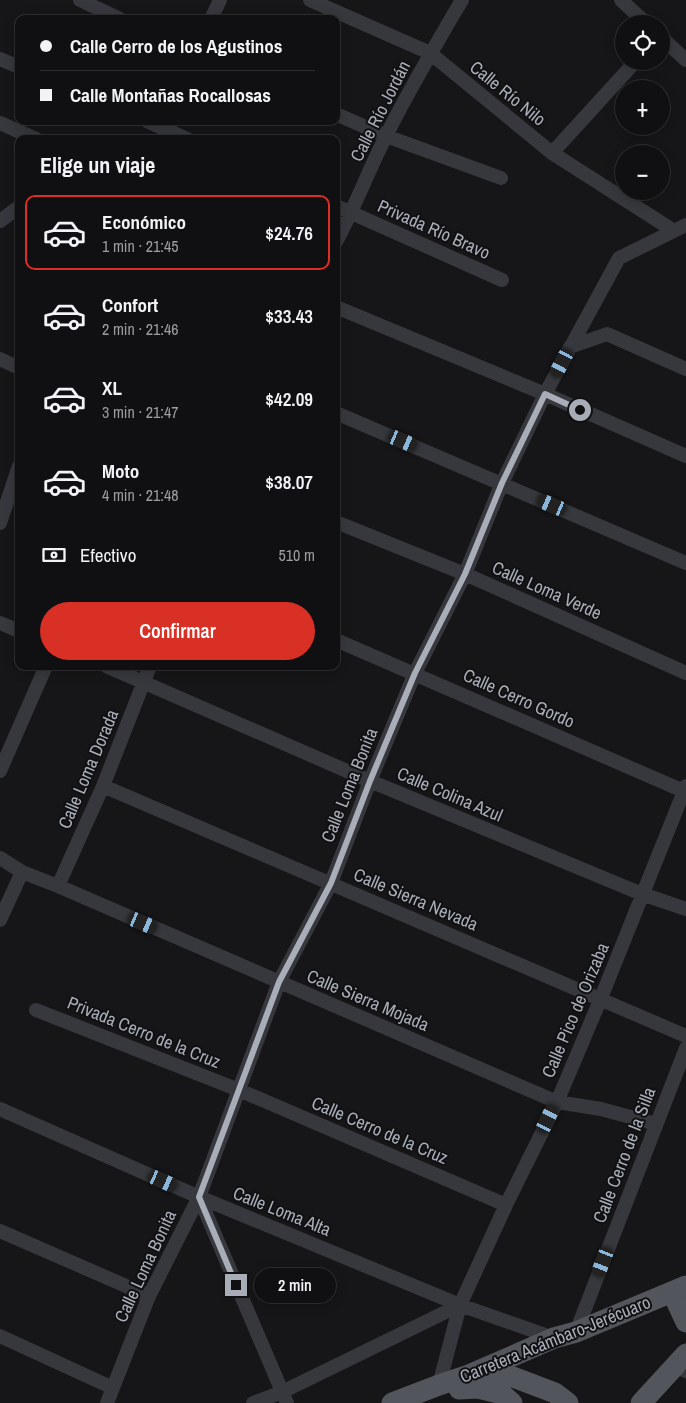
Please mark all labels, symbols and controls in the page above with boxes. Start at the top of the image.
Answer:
map controls [615,15,670,200]
button: locate [615,15,670,70]
text: Calle Cerro de los Agustinos [70,33,282,59]
street label: Calle Río Nilo [465,55,551,131]
street label: Calle Río Jordán [344,56,416,166]
button: + [615,80,670,135]
text: Calle Montañas Rocallosas [70,82,271,108]
button: − [615,145,670,200]
text: Elige un viaje [40,150,155,180]
street label: Privada Río Bravo [374,193,494,265]
text: Económico [102,209,186,235]
icon: car [42,210,87,255]
text: $24.76 [265,220,313,246]
text: 1 min · 21:45 [102,235,179,257]
text: Confort [102,292,158,318]
icon: car [42,293,87,338]
text: $33.43 [265,303,313,329]
text: 2 min · 21:46 [102,318,179,340]
car [548,346,575,380]
text: XL [102,375,122,401]
icon: car [42,376,87,421]
text: $42.09 [265,386,313,412]
route start [569,399,591,421]
text: 3 min · 21:47 [102,401,179,423]
car [386,428,419,454]
text: Moto [102,458,139,484]
icon: car [42,459,87,504]
text: $38.07 [265,469,313,495]
text: 4 min · 21:48 [102,484,179,506]
car [535,492,568,518]
icon: cash [40,541,68,569]
text: Efectivo [80,542,136,568]
text: 510 m [279,544,315,566]
street label: Calle Loma Verde [488,555,606,625]
button: Confirmar [40,602,315,660]
street label: Calle Cerro Gordo [459,662,579,734]
street label: Calle Loma Dorada [52,706,124,832]
street label: Calle Loma Bonita [315,724,383,846]
street label: Calle Colina Azul [393,761,507,827]
street label: Calle Sierra Nevada [350,862,482,936]
car [126,910,159,936]
street label: Calle Pico de Orizaba [535,939,615,1081]
street label: Calle Sierra Mojada [303,963,433,1037]
street label: Privada Cerro de la Cruz [64,990,224,1074]
street label: Calle Cerro de la Silla [587,1084,661,1226]
street label: Calle Cerro de la Cruz [308,1090,452,1170]
car [534,1102,561,1136]
car [146,1168,179,1194]
street label: Calle Loma Alta [229,1180,335,1242]
street label: Calle Loma Bonita [108,1206,182,1326]
car [590,1245,615,1279]
callout: 2 min [254,1268,336,1302]
route end [225,1274,247,1296]
text: 2 min [278,1274,312,1296]
street label: Carretera Acámbaro-Jerécuaro [456,1289,654,1389]

